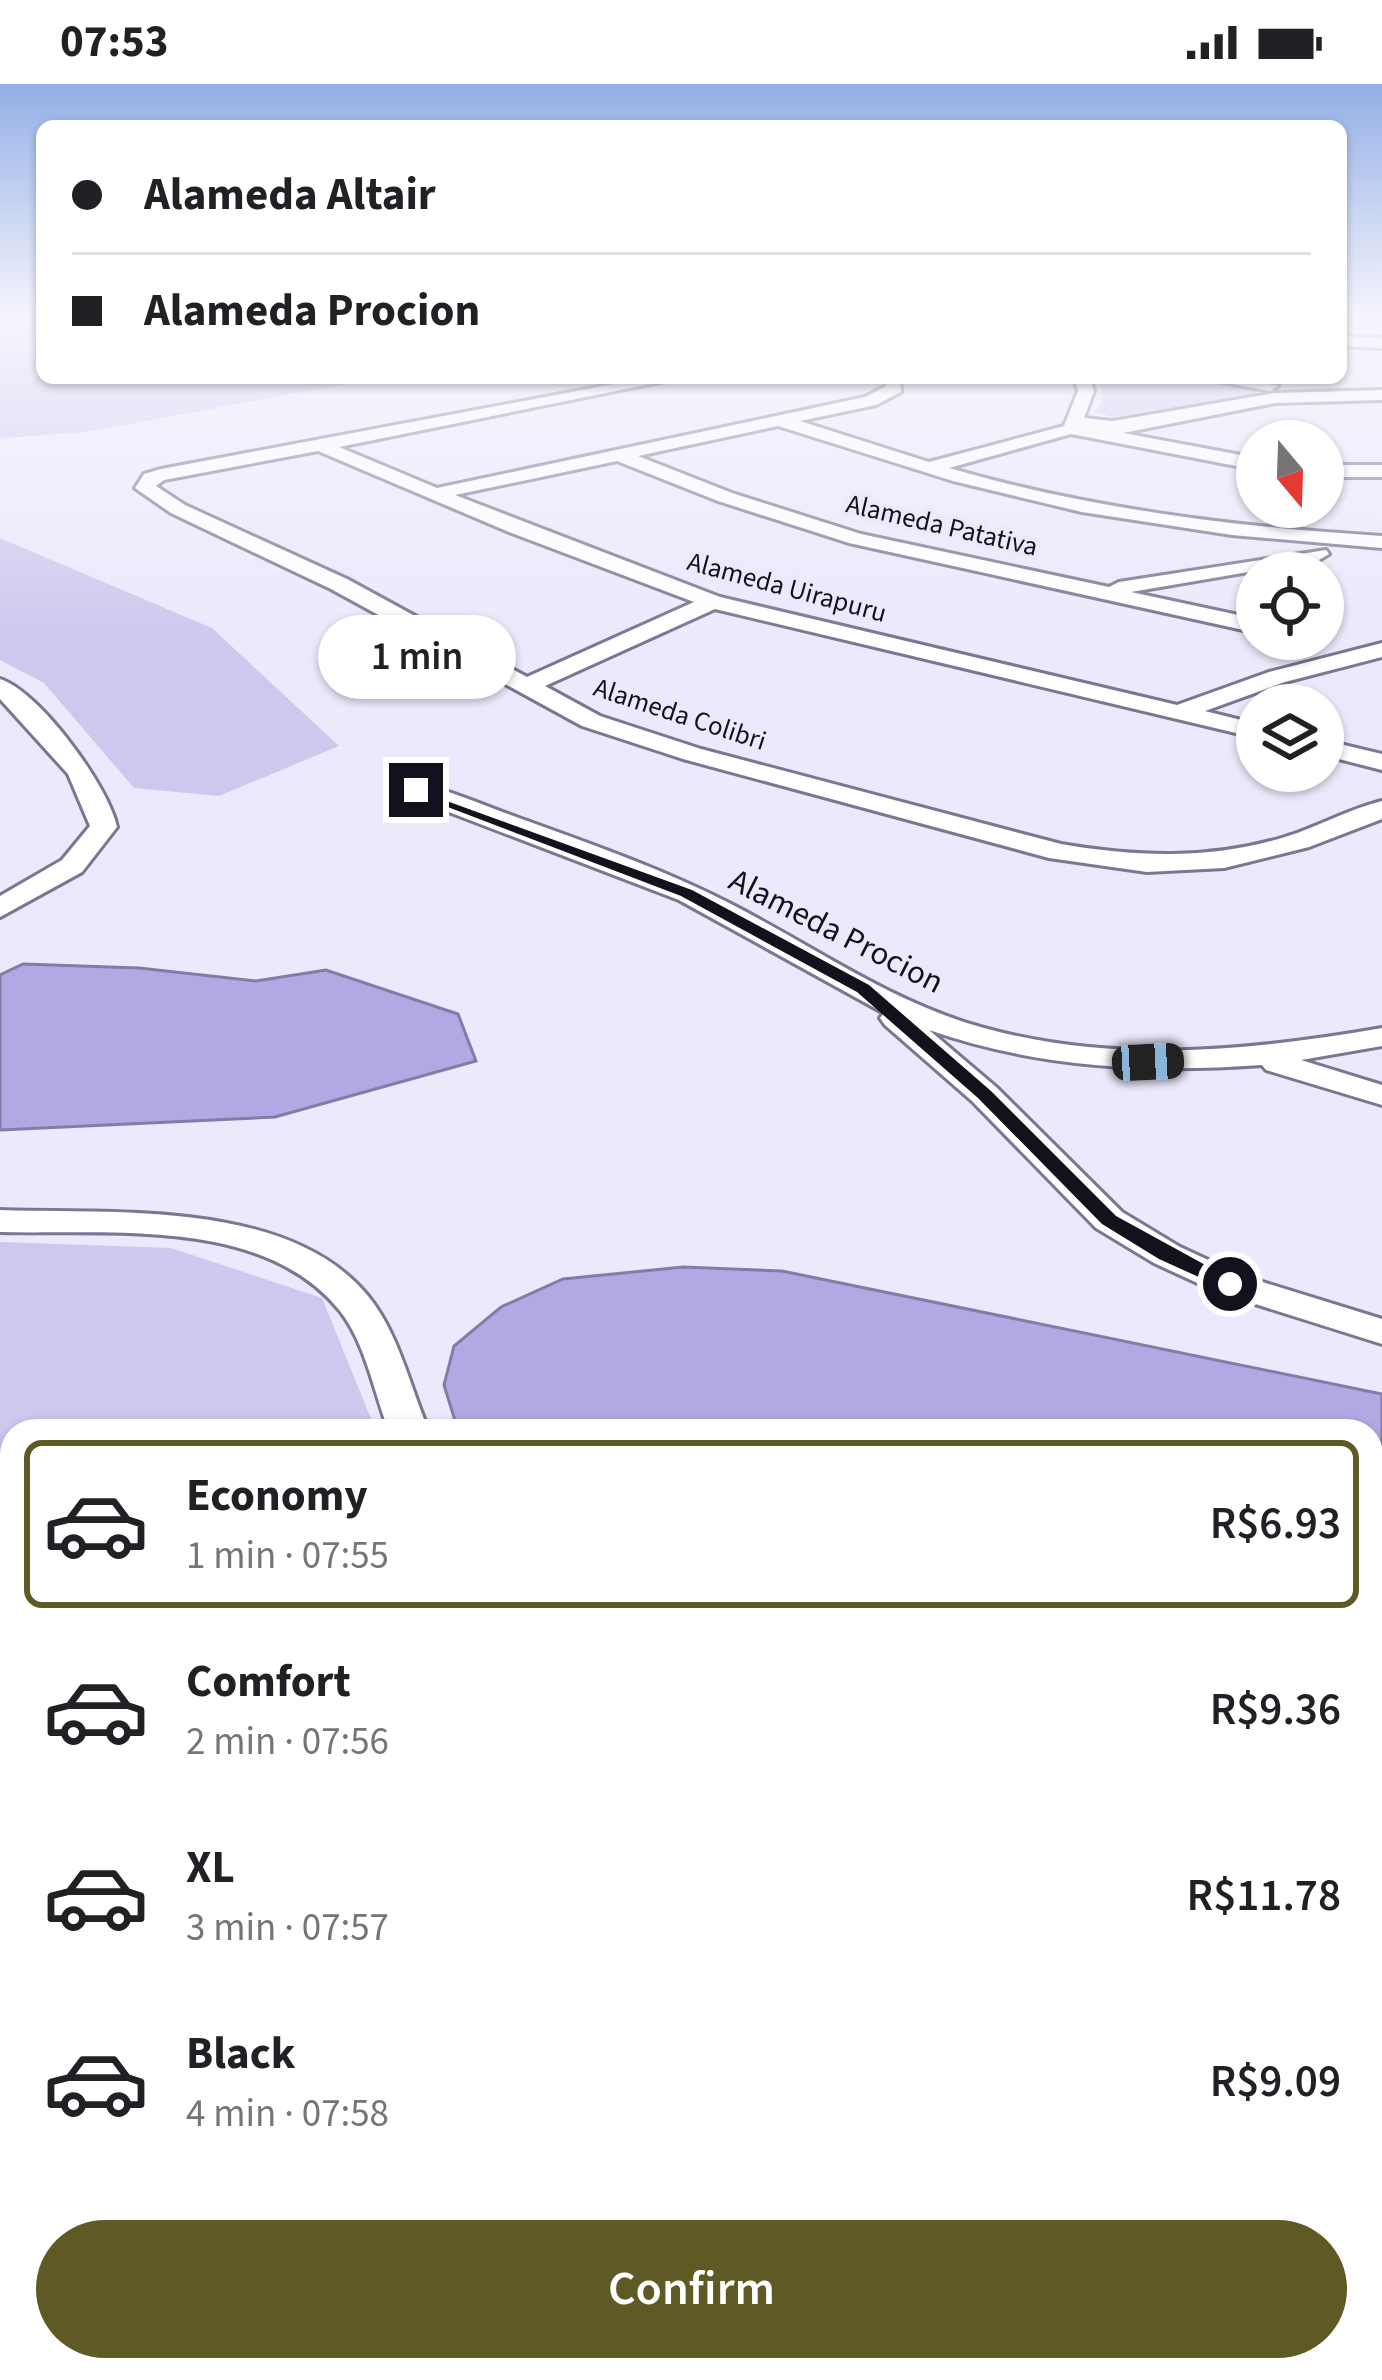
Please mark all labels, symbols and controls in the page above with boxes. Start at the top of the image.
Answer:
text: 07:53 [60,10,169,74]
text: Alameda Altair [144,163,436,227]
text: Alameda Procion [144,279,480,343]
north arrow [1236,420,1344,528]
map controls [1236,420,1344,792]
street label: Alameda Patativa [842,484,1042,566]
street label: Alameda Uirapuru [683,542,891,633]
button: locate [1236,552,1344,660]
callout: 1 min [317,616,515,700]
text: 1 min [371,629,463,685]
street label: Alameda Colibri [588,668,771,761]
button: layers [1236,684,1344,792]
route end [389,763,443,817]
street label: Alameda Procion [721,857,952,1006]
car [1111,1042,1185,1082]
route start [1203,1257,1257,1311]
text: Economy [186,1464,368,1528]
icon: car [42,1470,150,1578]
text: R$6.93 [1210,1492,1341,1556]
text: 1 min · 07:55 [186,1528,389,1584]
text: Comfort [186,1650,351,1714]
icon: car [42,1656,150,1764]
text: R$9.36 [1210,1678,1341,1742]
text: 2 min · 07:56 [186,1714,389,1770]
text: XL [186,1836,235,1900]
icon: car [42,1842,150,1950]
text: R$11.78 [1187,1864,1341,1928]
text: 3 min · 07:57 [186,1900,389,1956]
text: Black [186,2022,296,2086]
icon: car [42,2028,150,2136]
text: R$9.09 [1210,2050,1341,2114]
text: 4 min · 07:58 [186,2086,389,2142]
button: Confirm [36,2220,1347,2358]

